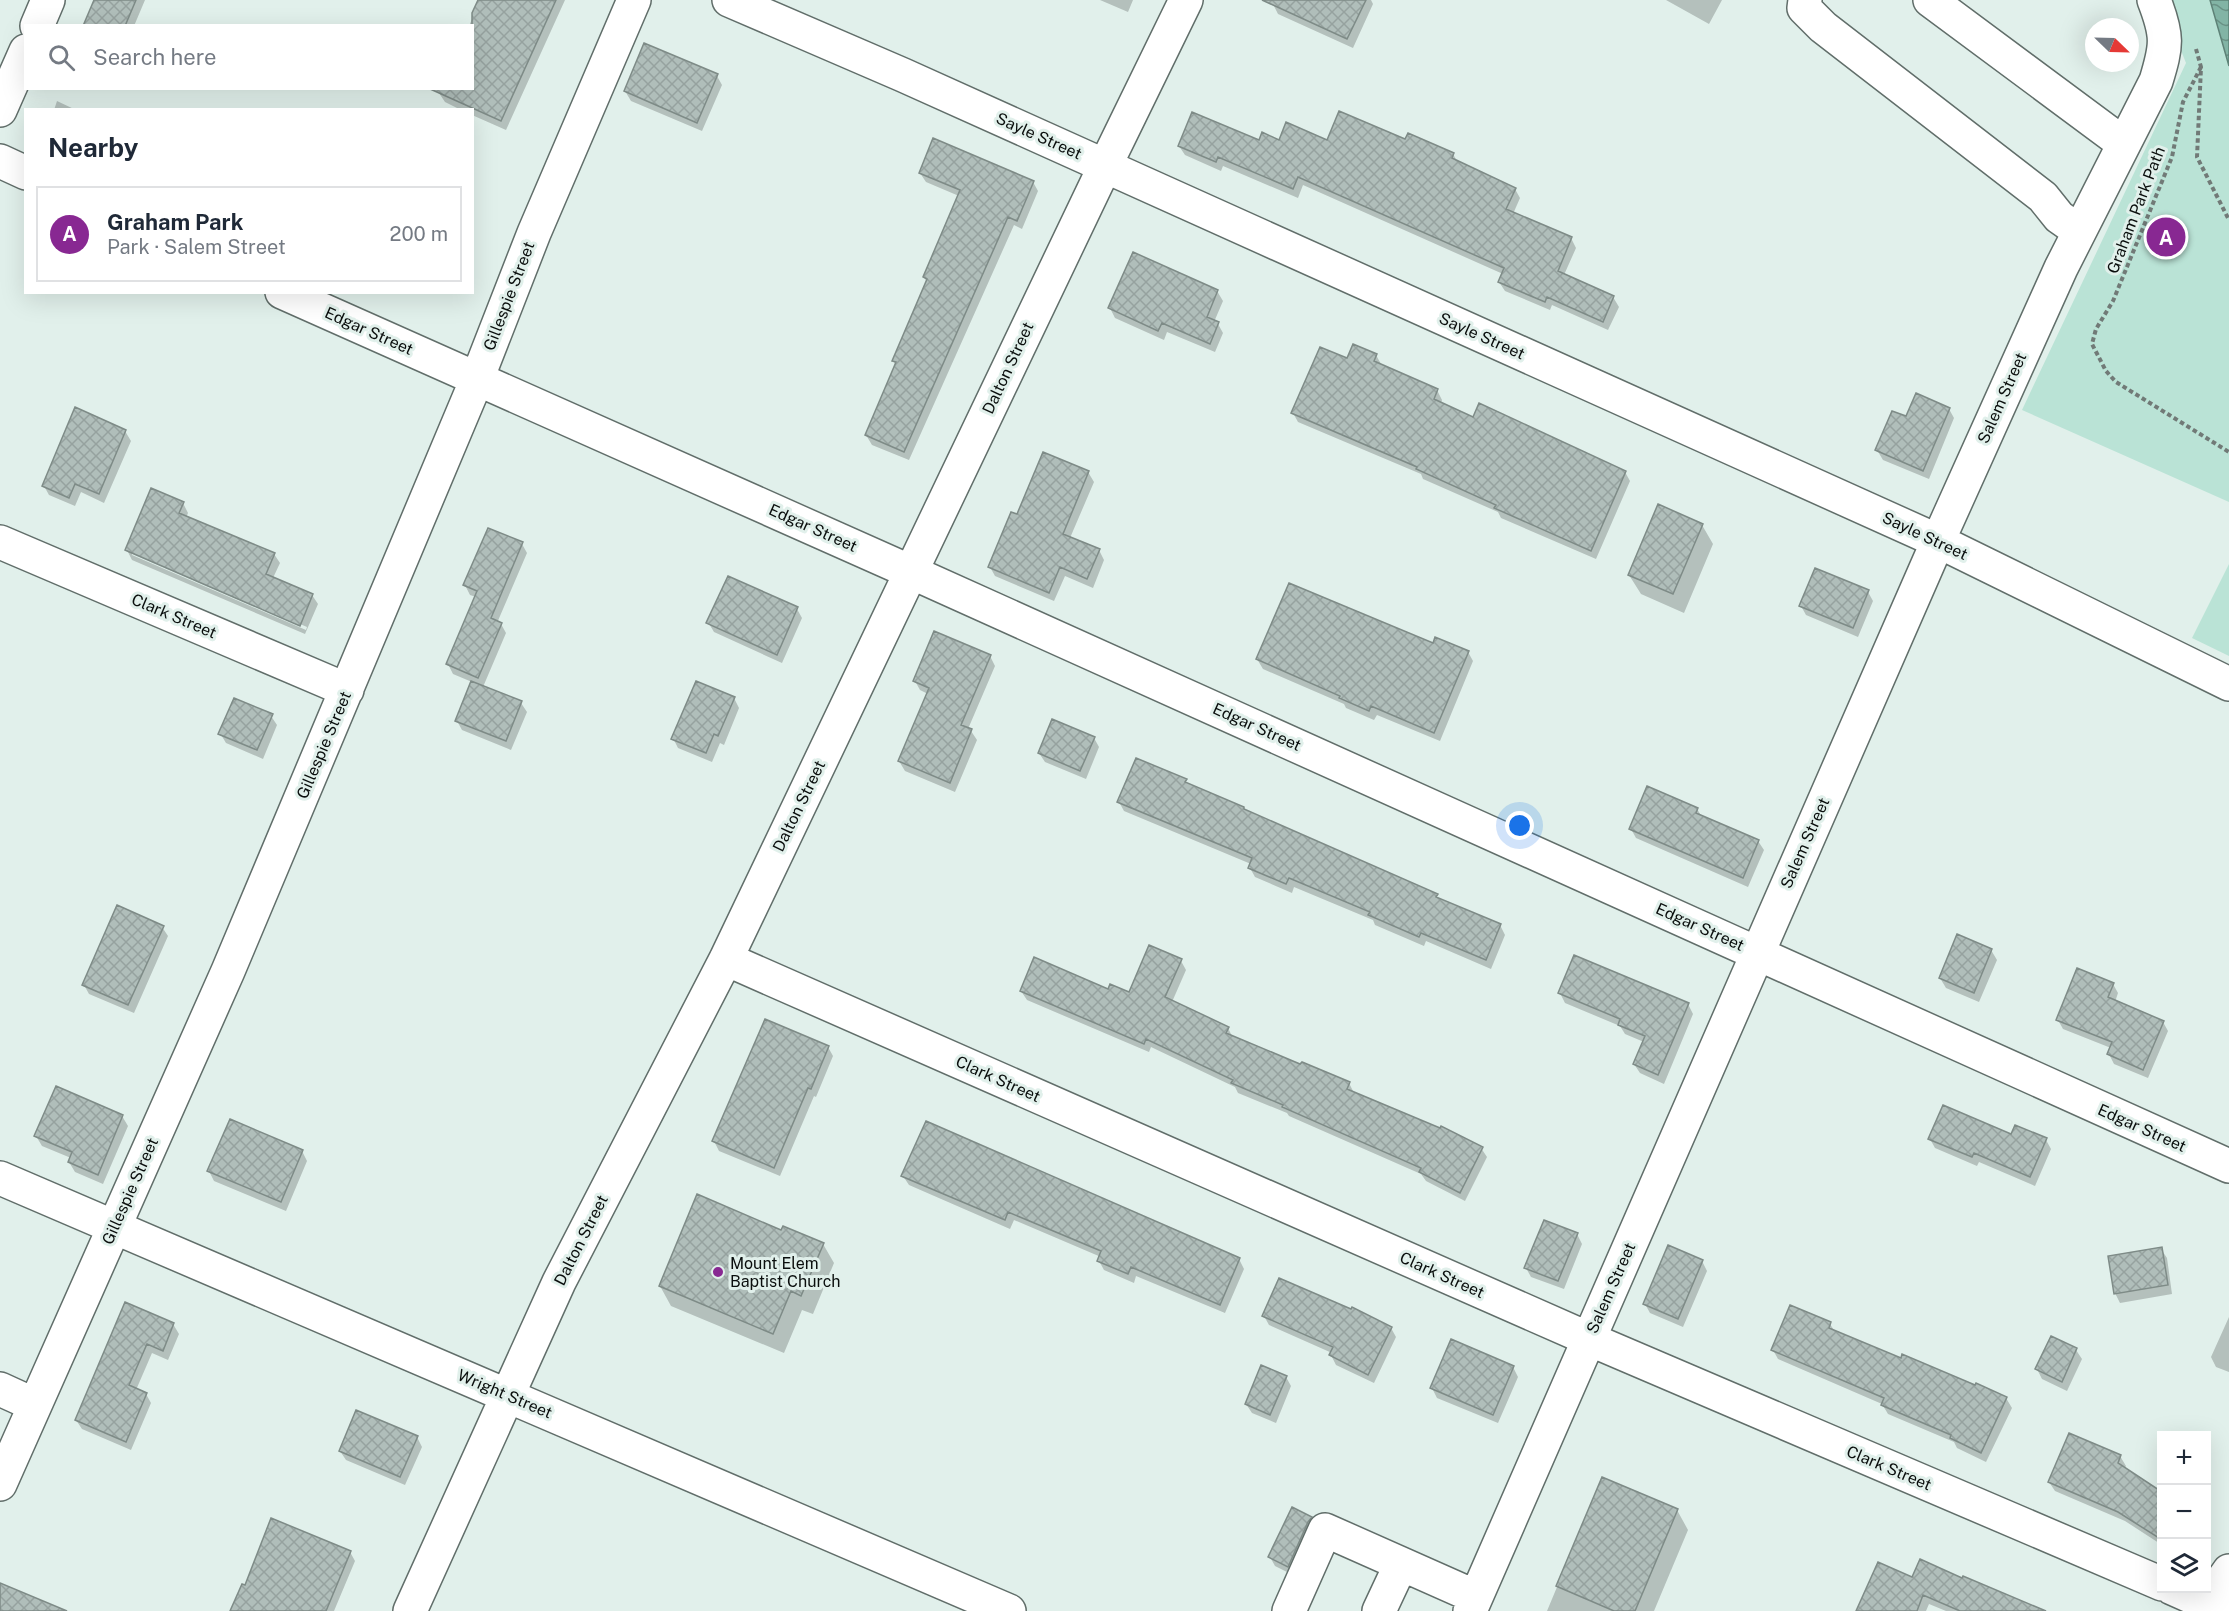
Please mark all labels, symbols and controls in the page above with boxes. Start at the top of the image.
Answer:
north arrow [2085,18,2139,72]
search box [24,24,474,90]
icon: search [45,41,78,74]
text: Search here [93,44,217,70]
street label: Sayle Street [993,109,1085,163]
text: Nearby [48,132,138,163]
street label: Graham Park Path [2103,144,2169,276]
text: Graham Park [107,209,243,235]
pin: A [2146,214,2186,260]
text: A [62,222,77,246]
text: 200 m [390,222,448,246]
text: Park · Salem Street [107,235,286,259]
street label: Gillespie Street [480,239,538,353]
street label: Edgar Street [322,303,416,359]
street label: Sayle Street [1436,309,1528,363]
street label: Dalton Street [978,319,1038,417]
street label: Salem Street [1973,350,2031,446]
street label: Edgar Street [766,500,860,556]
street label: Sayle Street [1879,508,1971,564]
street label: Clark Street [129,590,219,642]
street label: Gillespie Street [293,688,355,802]
street label: Edgar Street [1210,699,1304,755]
street label: Dalton Street [769,757,829,855]
street label: Salem Street [1776,795,1834,891]
your location [1505,811,1534,840]
street label: Edgar Street [1653,899,1747,955]
street label: Clark Street [953,1052,1043,1106]
street label: Edgar Street [2095,1100,2189,1156]
street label: Gillespie Street [98,1135,162,1247]
street label: Dalton Street [550,1192,612,1288]
street label: Salem Street [1582,1240,1640,1336]
street label: Clark Street [1397,1248,1487,1302]
place label: Mount Elem Baptist Church [730,1254,841,1291]
marker: Mount Elem Baptist Church [711,1265,725,1279]
street label: Wright Street [455,1366,555,1422]
map controls [2157,1431,2211,1593]
button: + [2157,1431,2211,1485]
street label: Clark Street [1844,1442,1934,1494]
button: − [2157,1485,2211,1539]
button: layers [2157,1539,2211,1593]

